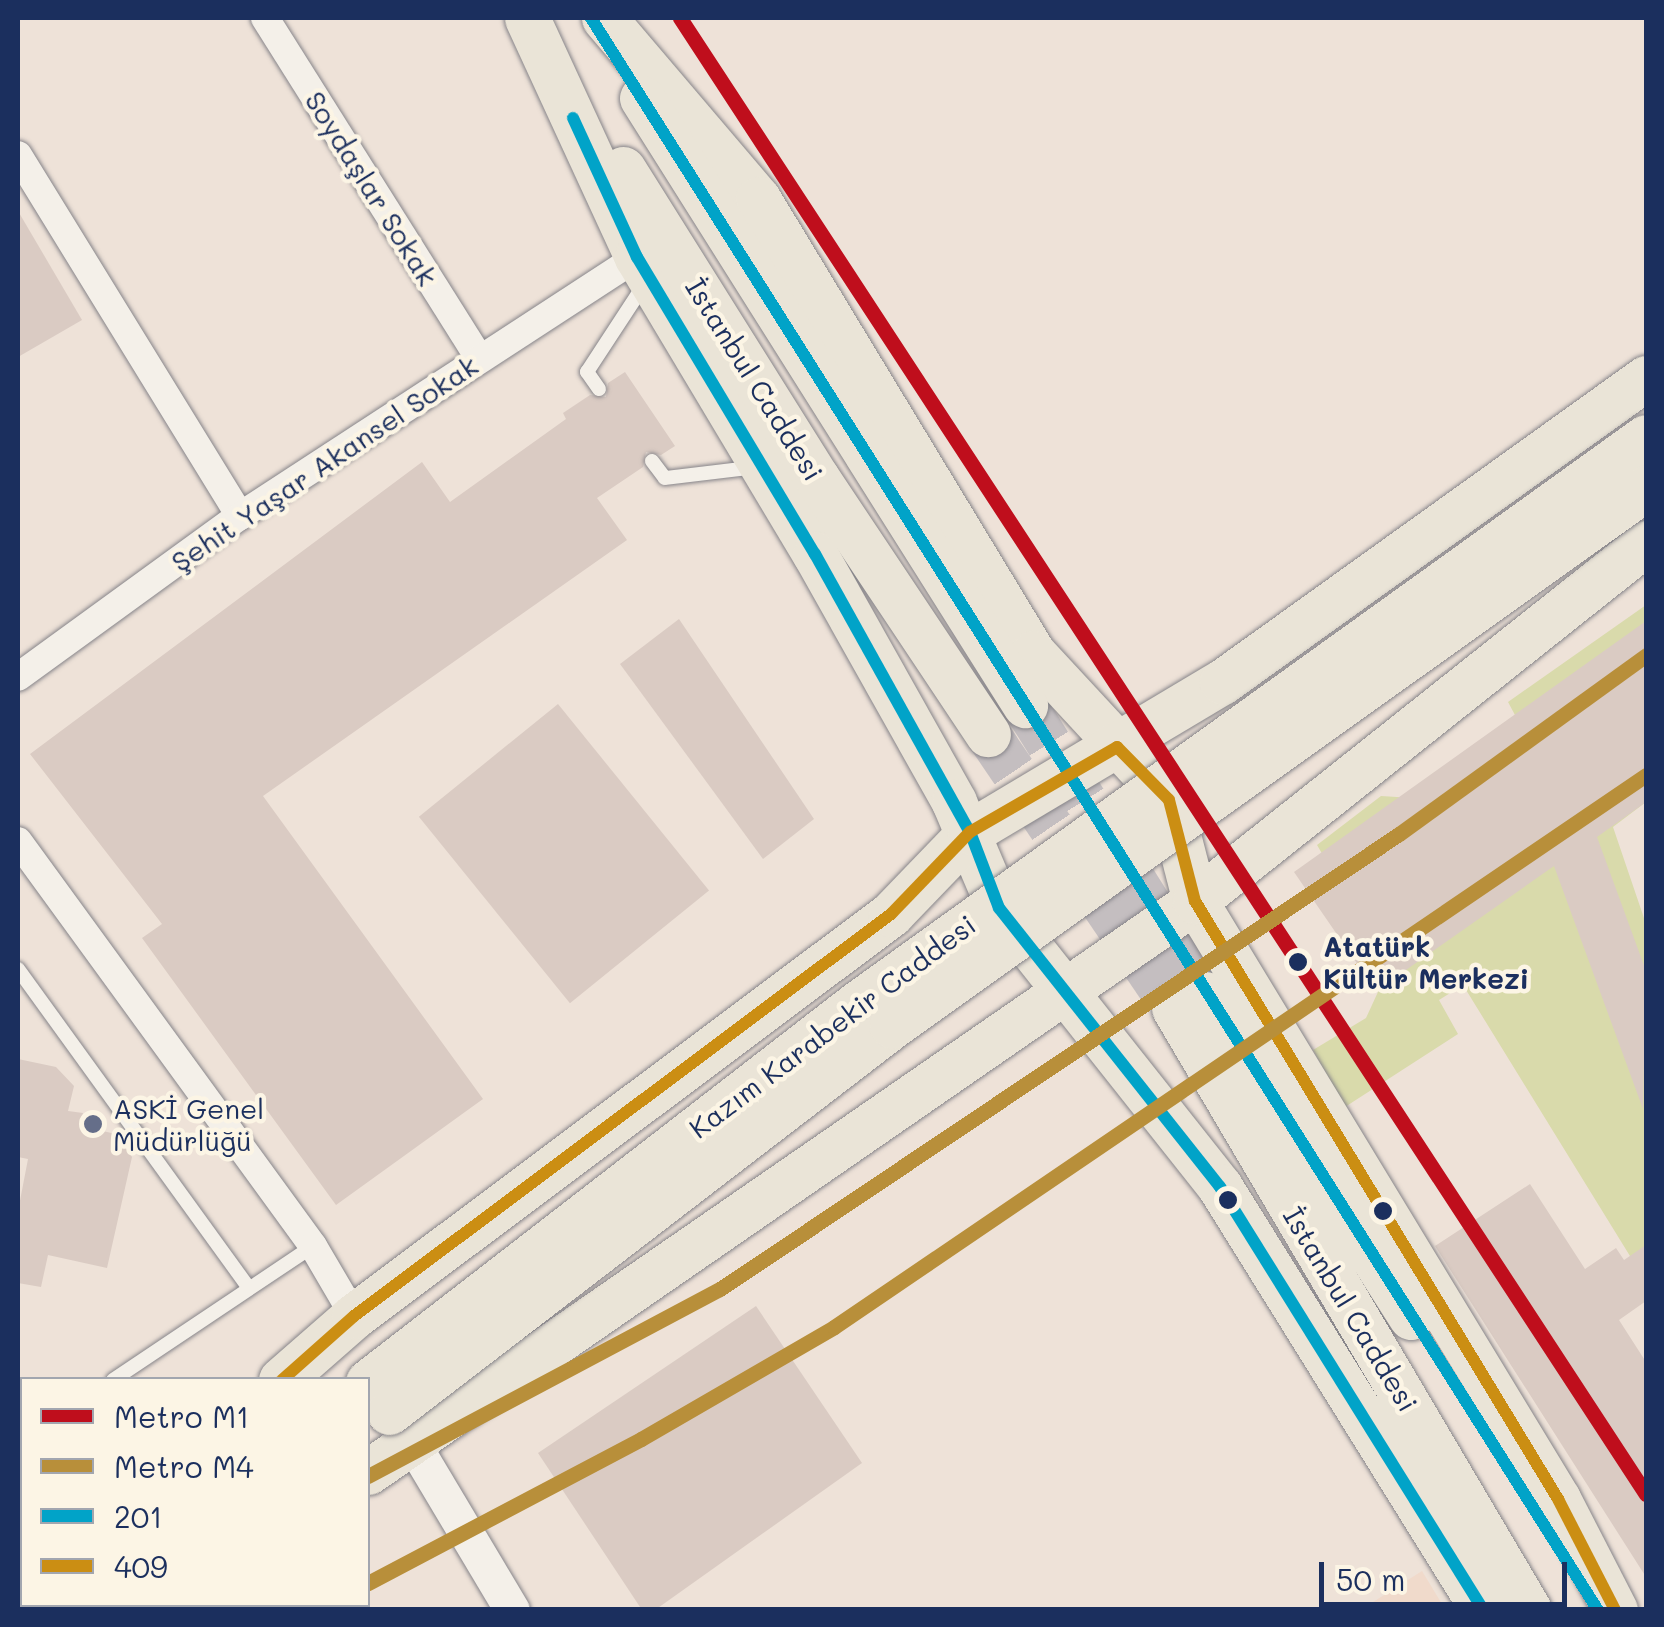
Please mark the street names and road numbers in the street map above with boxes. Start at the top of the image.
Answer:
street label: Soydaşlar Sokak [299,85,445,291]
street label: İstanbul Caddesi [679,271,831,487]
street label: Şehit Yaşar Akansel Sokak [164,348,484,578]
street label: Kazım Karabekir Caddesi [682,907,982,1145]
street label: İstanbul Caddesi [1277,1201,1425,1417]

